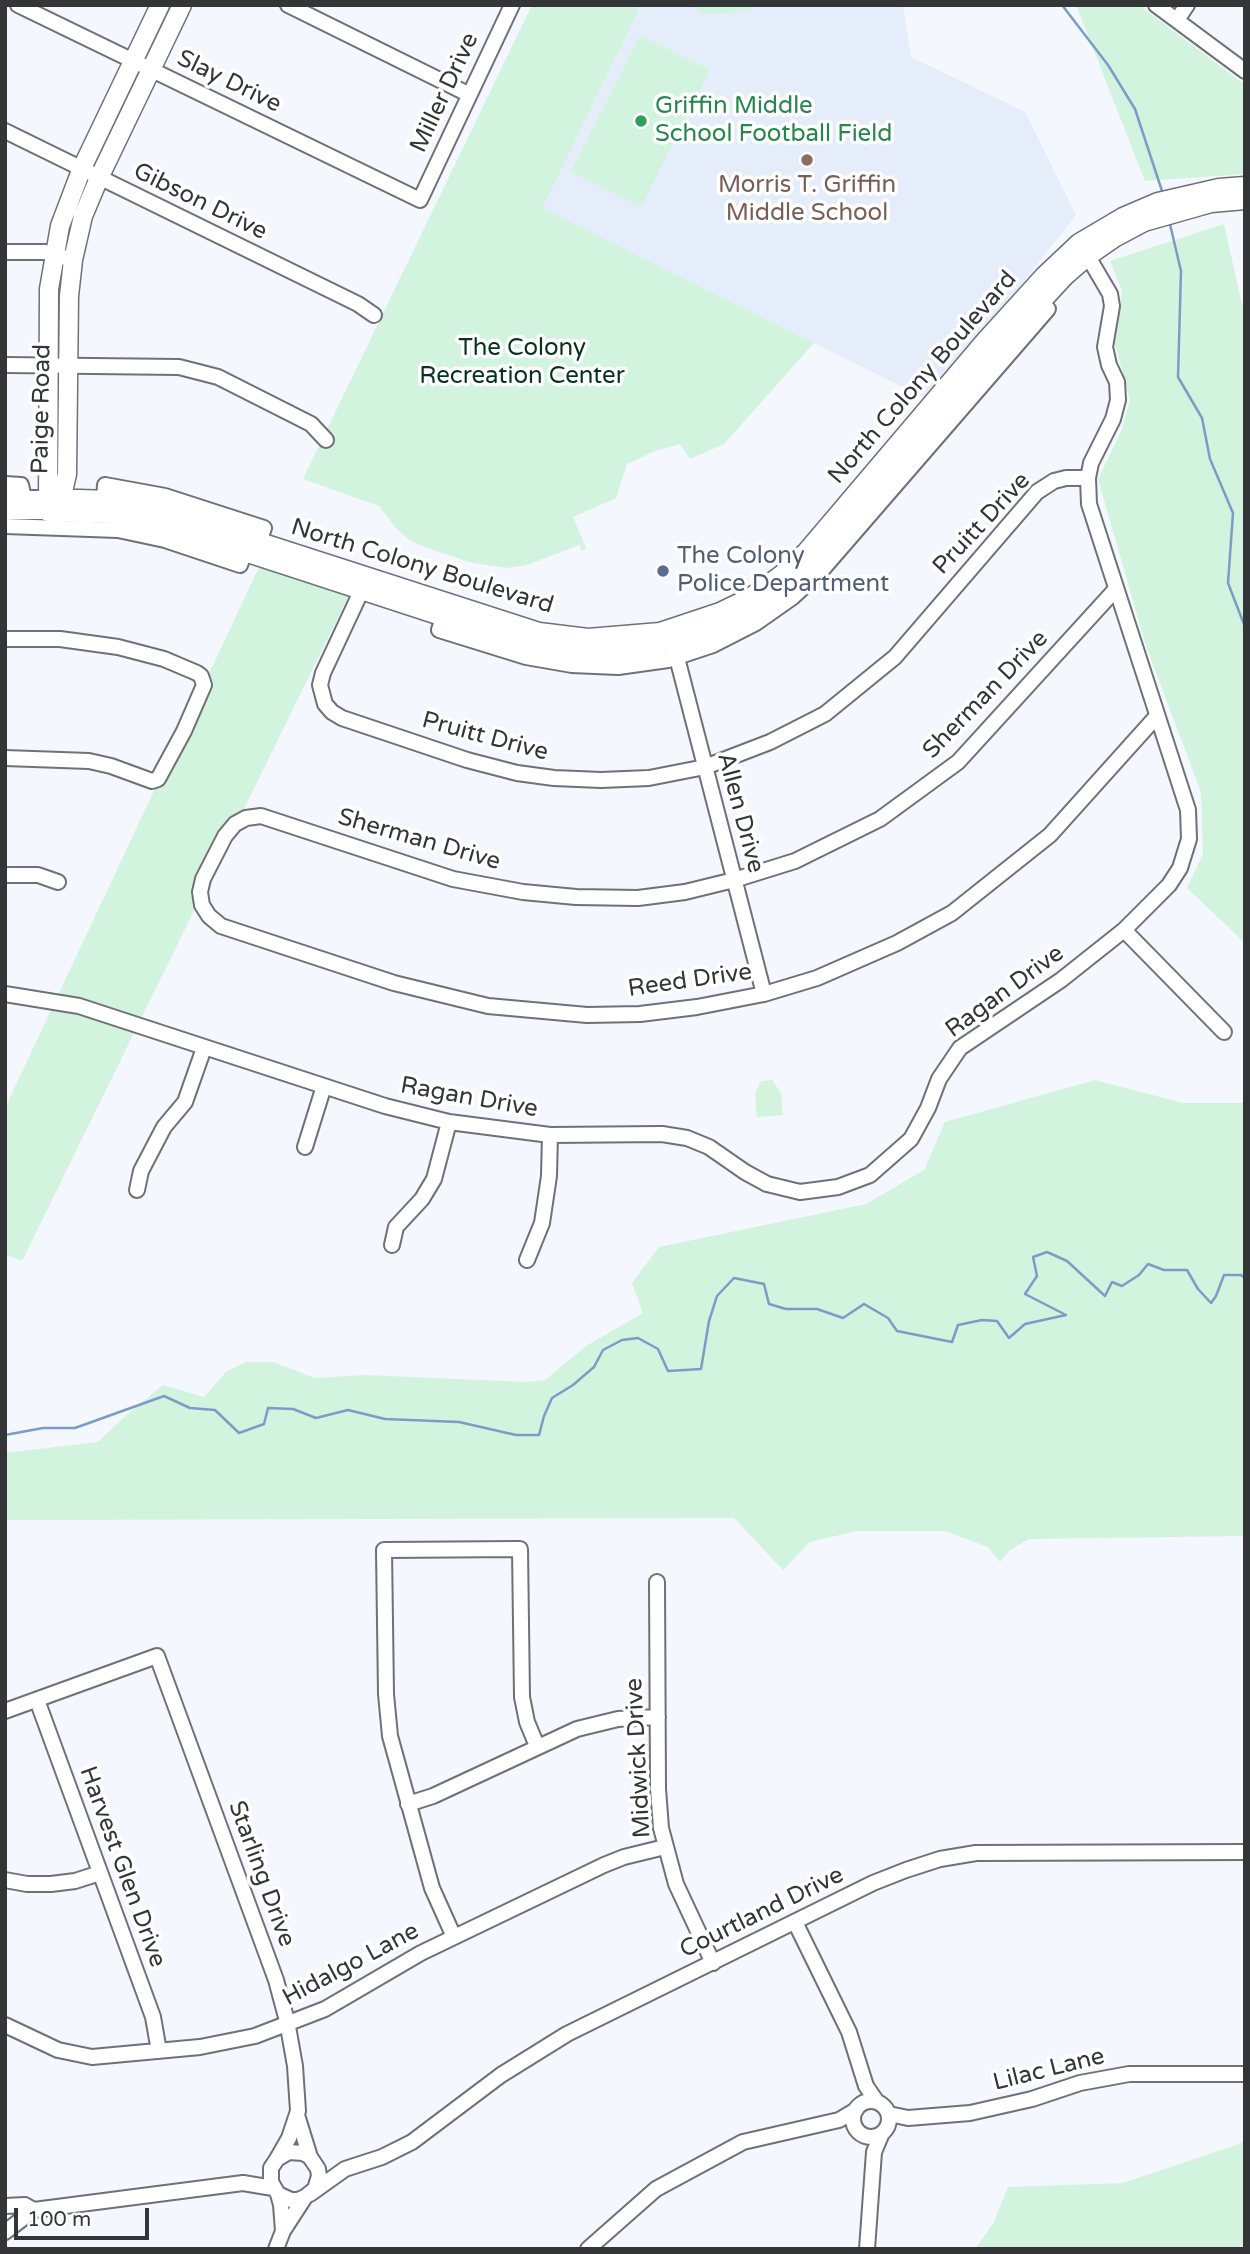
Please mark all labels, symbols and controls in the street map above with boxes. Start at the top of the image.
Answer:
street label: Miller Drive [405,28,485,158]
street label: Slay Drive [172,44,286,120]
place label: Griffin Middle School Football Field [655,93,892,149]
marker: Griffin Middle School Football Field [633,113,649,129]
marker: Morris T. Griffin Middle School [799,152,815,168]
street label: Gibson Drive [128,157,272,247]
place label: Morris T. Griffin Middle School [718,172,896,228]
street label: North Colony Boulevard [823,266,1023,490]
park label: The Colony Recreation Center [419,335,625,391]
street label: Paige Road [26,344,58,474]
street label: Pruitt Drive [927,467,1037,581]
street label: North Colony Boulevard [287,513,557,621]
place label: The Colony Police Department [677,543,889,599]
marker: The Colony Police Department [655,563,671,579]
street label: Sherman Drive [917,625,1055,765]
street label: Pruitt Drive [419,706,551,768]
street label: Allen Drive [710,750,770,876]
street label: Sherman Drive [335,803,503,877]
street label: Ragan Drive [940,939,1070,1045]
street label: Reed Drive [626,958,754,1004]
street label: Ragan Drive [398,1072,540,1124]
street label: Midwick Drive [620,1677,658,1839]
street label: Harvest Glen Drive [72,1763,172,1971]
street label: Starling Drive [221,1797,301,1951]
street label: Courtland Drive [675,1861,849,1965]
street label: Hidalgo Lane [278,1917,424,2013]
street label: Lilac Lane [990,2042,1108,2098]
scale bar [18,2194,152,2238]
text: 100 m [27,2207,91,2232]

